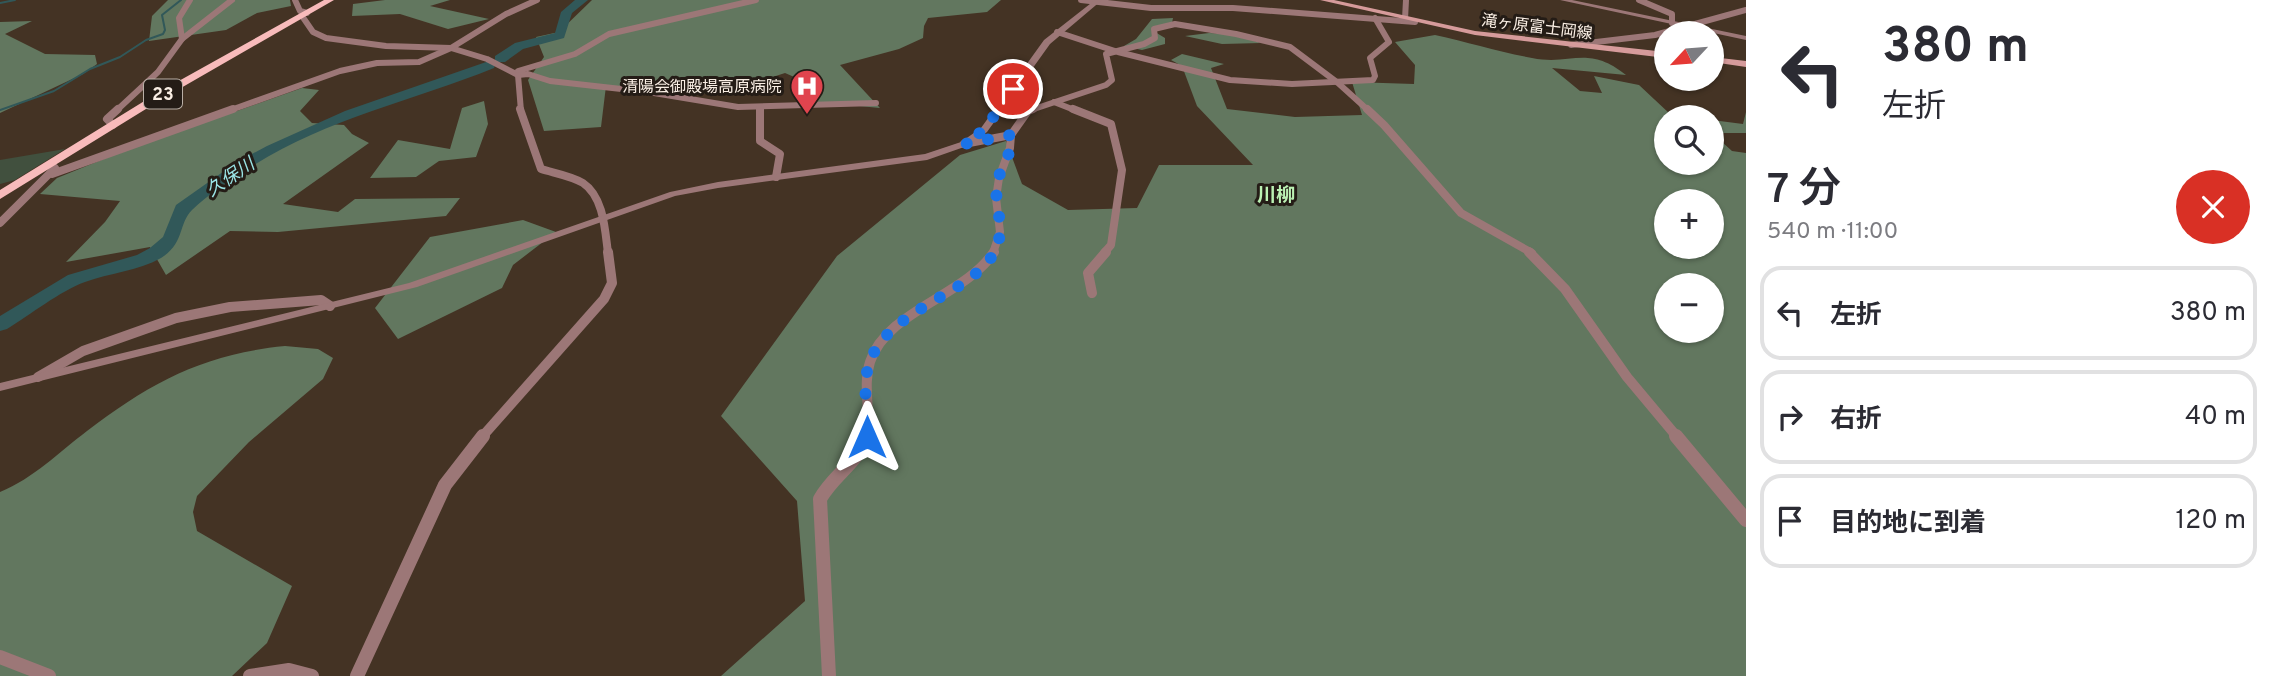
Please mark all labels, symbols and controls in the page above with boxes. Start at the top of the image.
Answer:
street label: 滝ヶ原富士岡線 [1480,11,1594,45]
text: 380 m [1882,18,2029,80]
north arrow [1654,21,1724,91]
map controls [1654,21,1724,343]
icon: left [1767,28,1858,119]
pin [983,59,1043,119]
hospital icon: 清陽会御殿場高原病院 [788,67,826,116]
icon: arrive [994,70,1032,108]
place label: 清陽会御殿場高原病院 [622,78,782,98]
road number: 23 [144,80,182,108]
text: 左折 [1882,88,1946,128]
button: search [1654,105,1724,175]
water label: 久保川 [202,152,261,203]
text: 7 分 [1767,165,1841,218]
button: close [2176,170,2250,244]
district label: 川柳 [1257,184,1295,208]
button: + [1654,189,1724,259]
text: 540 m · 11:00 [1767,218,1898,247]
button: − [1654,273,1724,343]
icon: left [1771,294,1809,332]
text: 380 m [2170,297,2246,330]
text: 左折 [1830,300,1882,333]
icon: right [1771,398,1809,436]
position arrow [830,400,904,474]
text: 40 m [2185,401,2246,434]
text: 右折 [1830,404,1882,437]
icon: arrive [1771,502,1809,540]
text: 120 m [2176,505,2246,538]
text: 目的地に到着 [1830,508,1986,541]

